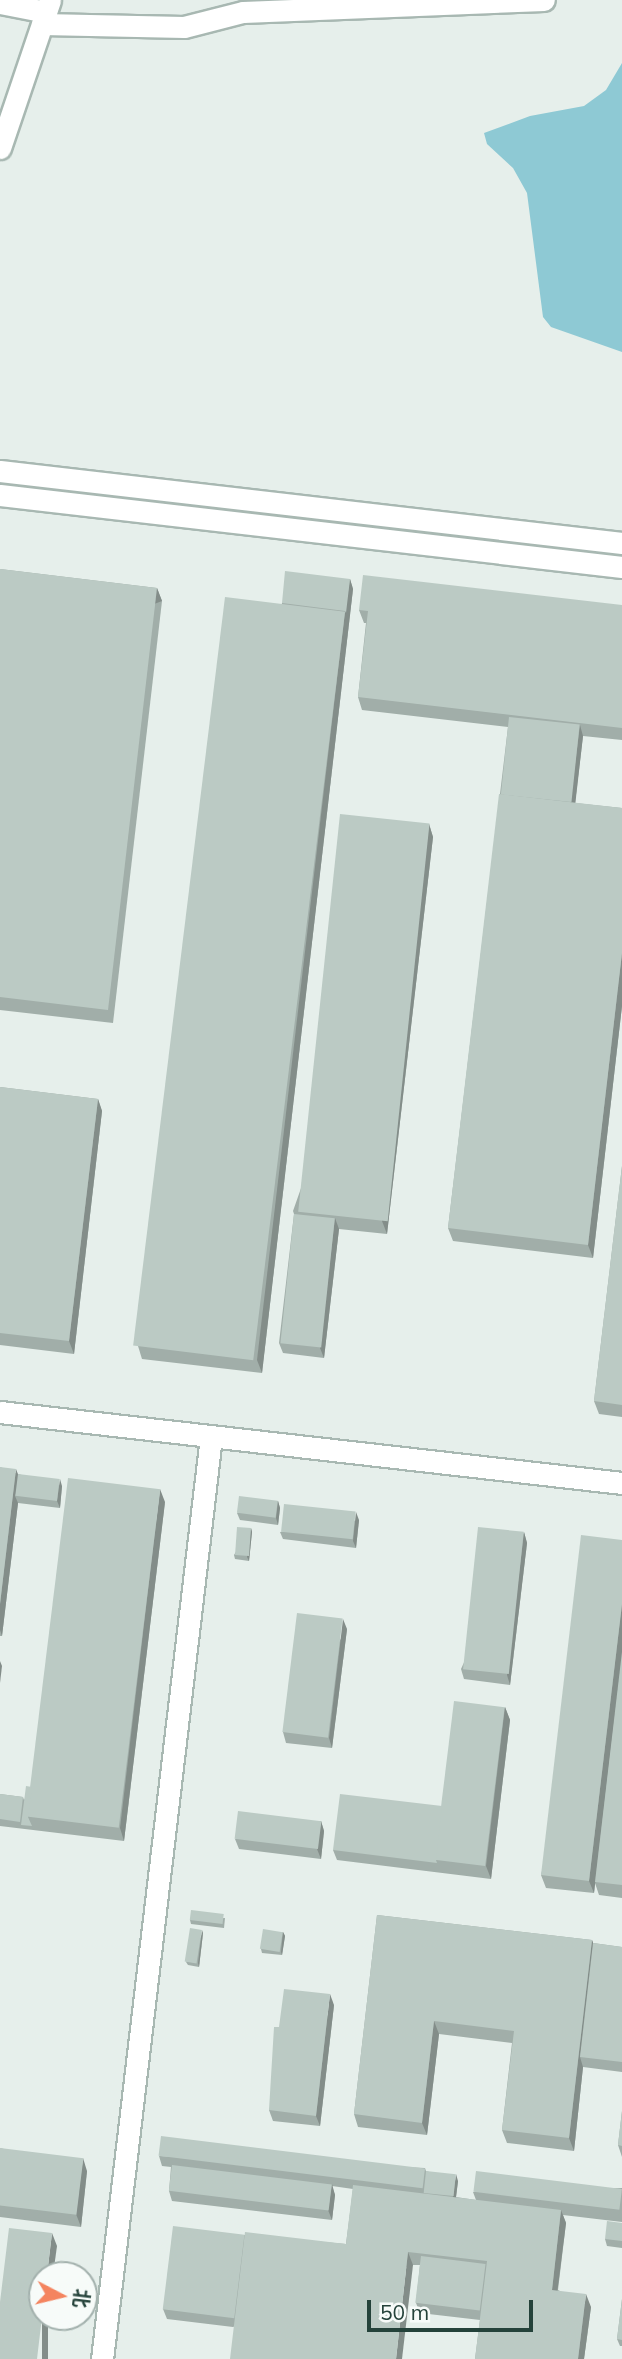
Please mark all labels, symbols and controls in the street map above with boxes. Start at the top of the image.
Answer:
north arrow [28,2261,98,2331]
scale bar [370,2286,536,2330]
text: 北 [69,2287,95,2309]
text: 50 m [380,2299,429,2325]

